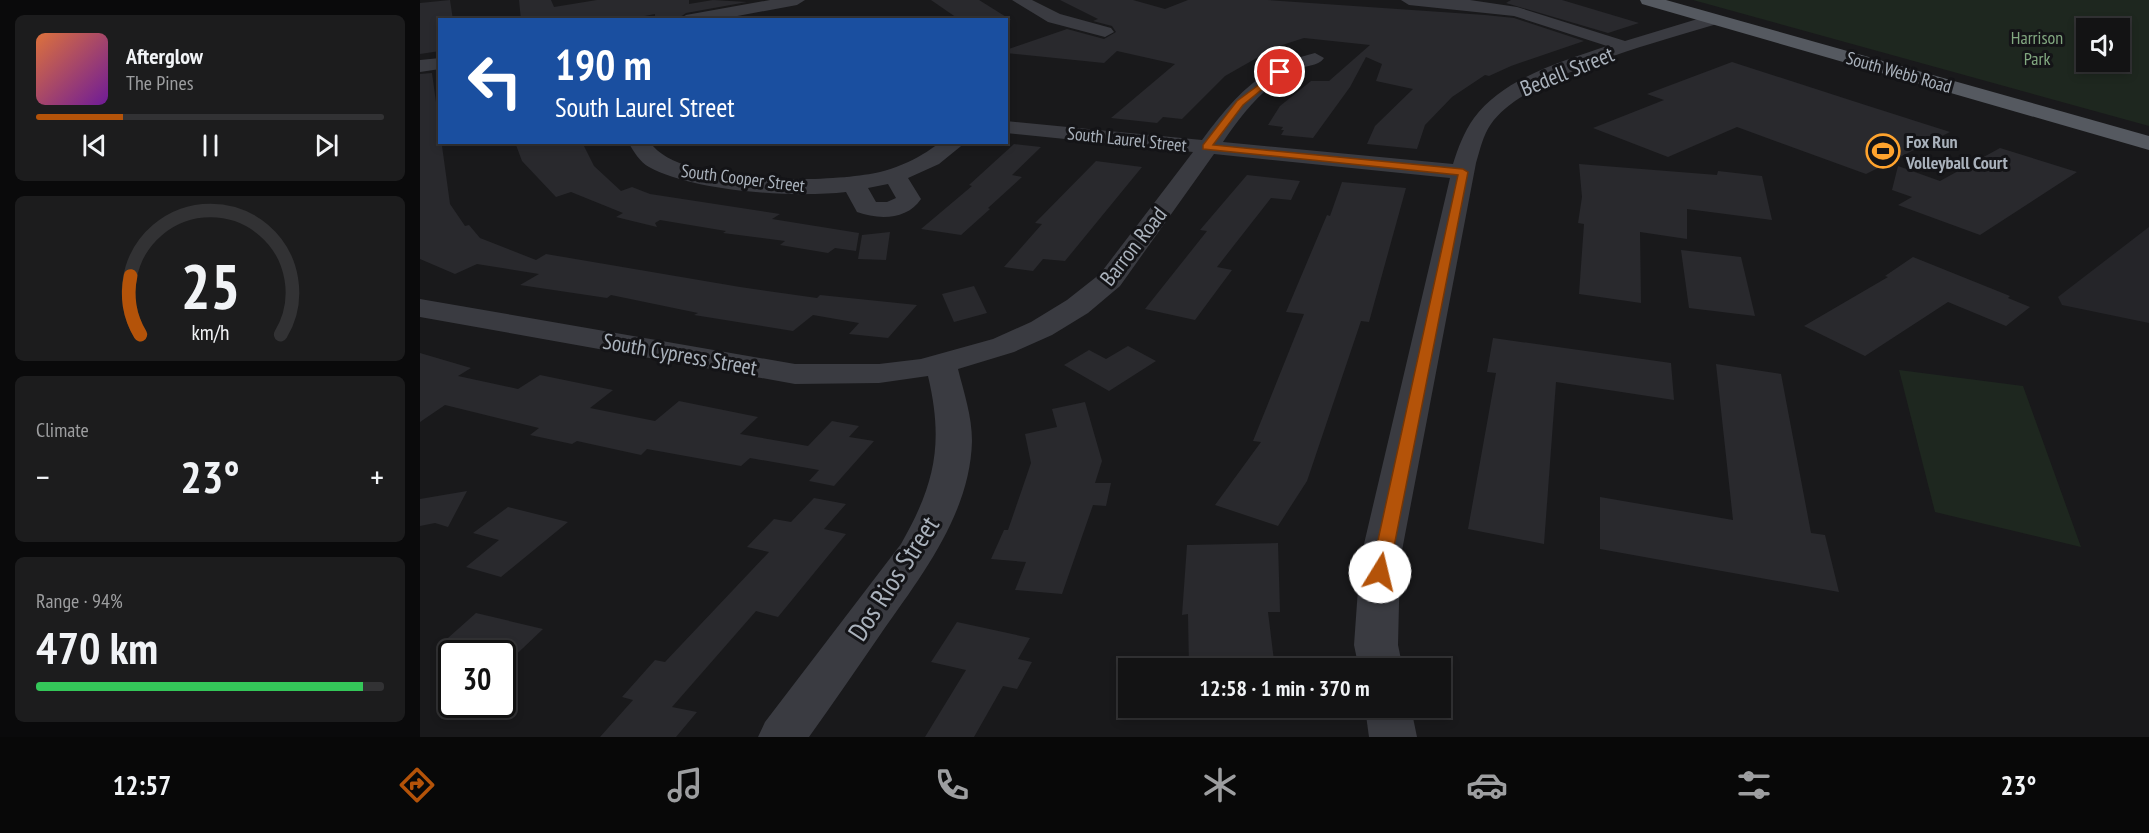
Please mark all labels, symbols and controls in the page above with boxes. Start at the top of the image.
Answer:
map controls [2076,18,2130,72]
button: sound [2076,18,2130,72]
park label: Harrison Park [2011,26,2063,70]
text: 190 m [555,37,652,92]
street label: Bedell Street [1516,40,1618,102]
text: Afterglow [126,42,203,70]
icon: left [456,42,534,120]
pin [1254,46,1305,97]
street label: South Webb Road [1844,46,1954,98]
icon: arrive [1263,55,1296,88]
text: The Pines [126,70,193,96]
text: South Laurel Street [555,90,735,124]
street label: South Laurel Street [1066,121,1188,157]
icon: previous [78,129,111,162]
icon: pause [194,129,227,162]
icon: next [310,129,343,162]
place label: Fox Run Volleyball Court [1905,130,2008,174]
sports icon: Fox Run Volleyball Court [1865,133,1901,169]
street label: South Cooper Street [680,159,806,197]
street label: Barron Road [1093,201,1173,291]
text: 25 [180,245,240,326]
text: km/h [191,319,229,347]
street label: South Cypress Street [601,327,759,381]
text: Climate [36,417,89,443]
text: 23° [180,447,240,505]
text: − [36,455,50,498]
text: + [370,455,384,498]
street label: Dos Rios Street [840,509,946,647]
position arrow [1348,540,1412,604]
text: Range · 94% [36,588,123,614]
text: 470 km [36,618,158,676]
speed limit sign: 30 [438,640,516,718]
text: 12:58 · 1 min · 370 m [1199,674,1370,702]
icon: directions [396,764,438,806]
icon: music [664,764,706,806]
icon: phone [931,764,973,806]
icon: climate [1199,764,1241,806]
icon: car [1466,764,1508,806]
icon: filters [1733,764,1775,806]
text: 12:57 [113,768,171,802]
text: 23° [2001,768,2036,802]

